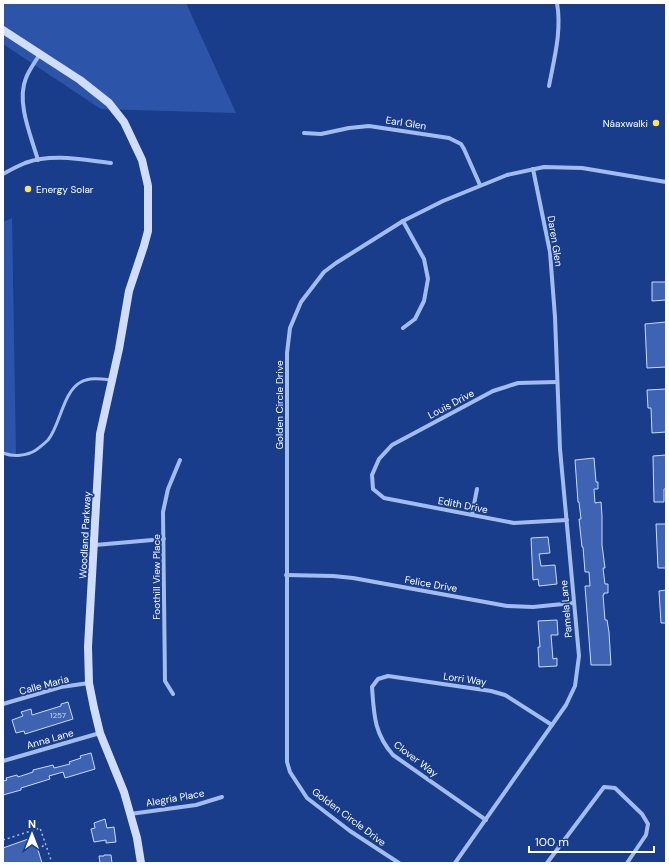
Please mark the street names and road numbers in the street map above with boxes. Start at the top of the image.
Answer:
street label: Earl Glen [385,113,427,133]
street label: Daren Glen [545,215,565,268]
street label: Golden Circle Drive [273,360,286,450]
street label: Louis Drive [426,386,477,422]
street label: Woodland Parkway [76,490,94,579]
street label: Edith Drive [437,494,489,516]
street label: Foothill View Place [150,534,163,620]
street label: Felice Drive [404,573,459,595]
street label: Pamela Lane [557,579,575,638]
street label: Lorri Way [443,670,488,689]
street label: Calle Maria [18,672,70,698]
street label: Anna Lane [25,726,75,752]
street label: Clover Way [391,738,441,780]
street label: Golden Circle Drive [309,785,389,849]
street label: Alegria Place [145,786,206,810]

